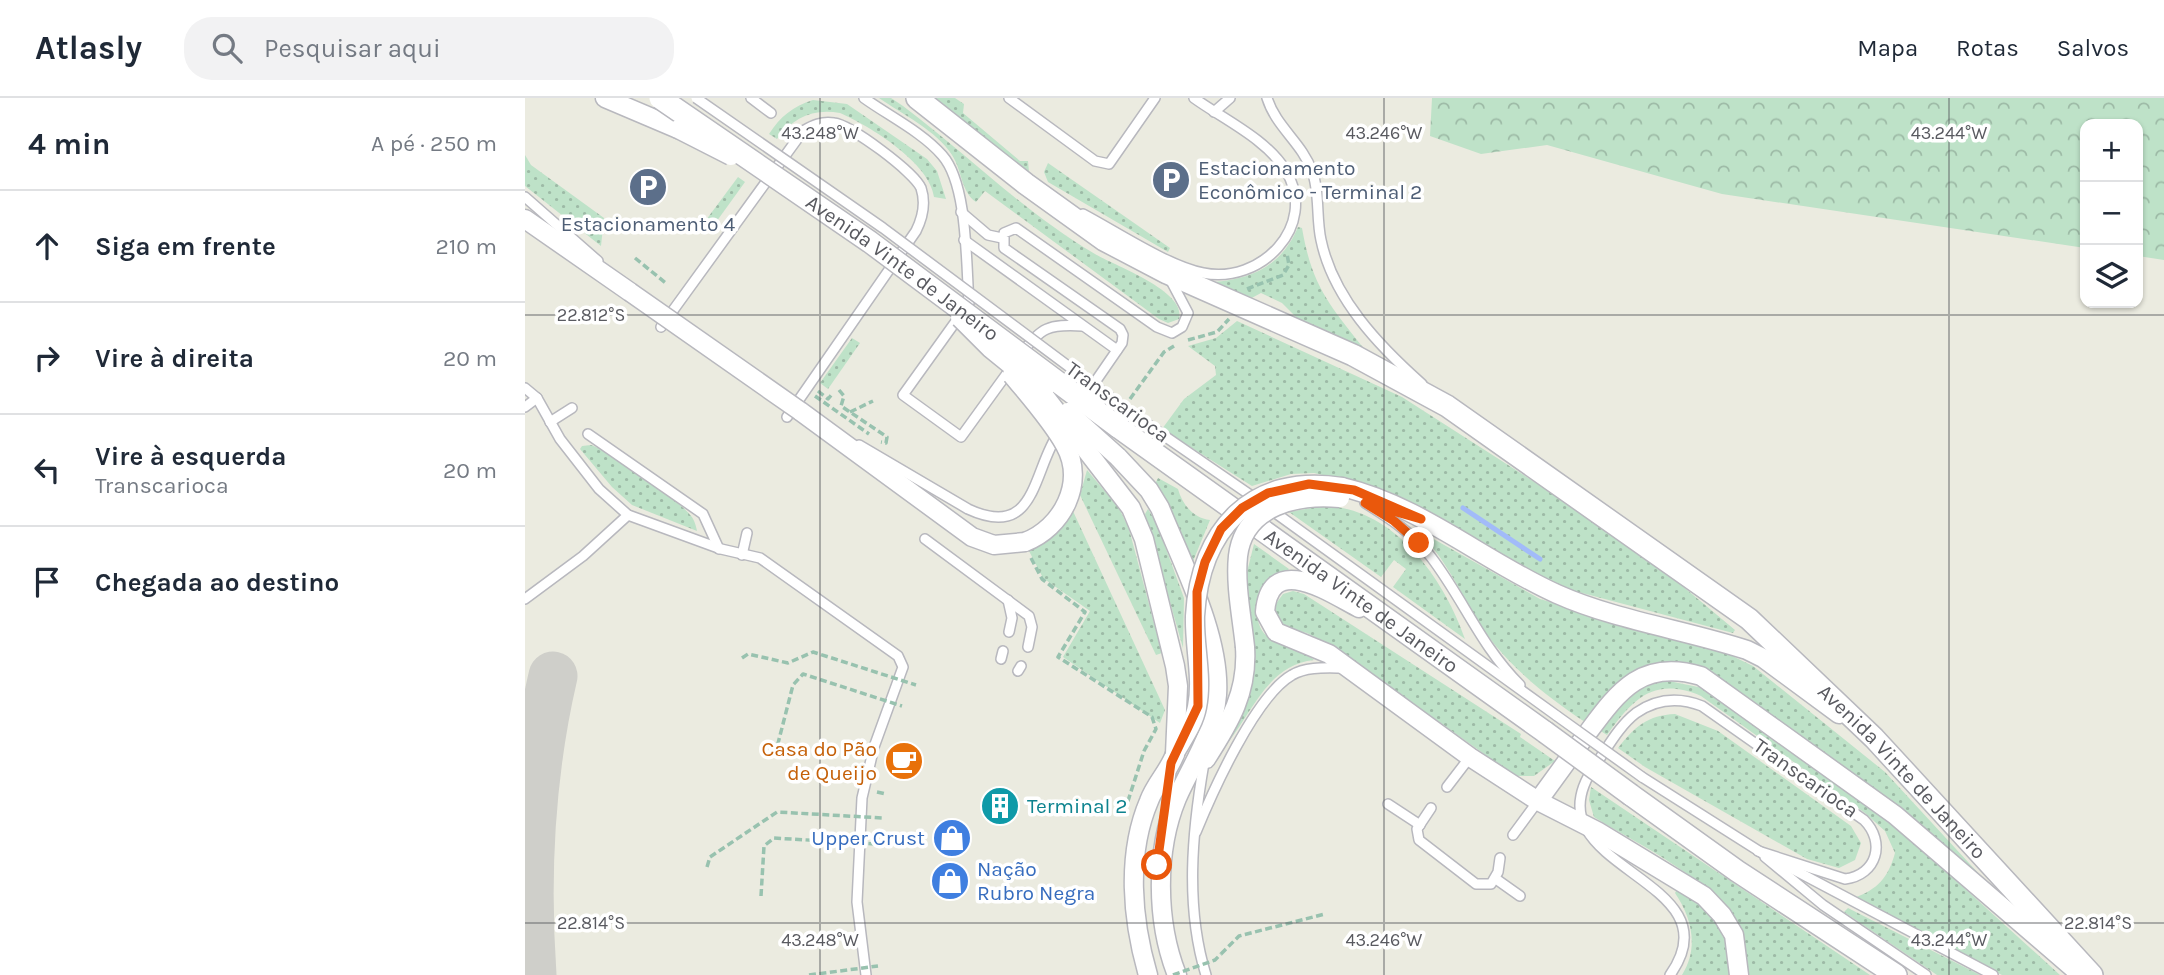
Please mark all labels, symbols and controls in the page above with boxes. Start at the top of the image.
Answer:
search box [184,17,674,80]
text: Atlasly [35,29,142,67]
icon: search [208,29,246,67]
text: Pesquisar aqui [264,33,441,64]
text: Mapa [1857,34,1918,62]
text: Rotas [1956,34,2019,62]
text: Salvos [2057,34,2129,62]
map controls [2080,119,2143,308]
button: + [2080,119,2143,182]
text: 43.248°W [781,122,859,144]
text: 43.246°W [1346,122,1422,144]
text: 43.244°W [1911,122,1987,144]
text: 4 min [28,126,110,162]
text: A pé · 250 m [371,130,497,157]
place label: Estacionamento Econômico - Terminal 2 [1198,156,1422,204]
parking icon: Estacionamento Econômico - Terminal 2 [1150,159,1192,201]
parking icon: Estacionamento 4 [627,166,669,208]
button: − [2080,182,2143,245]
street label: Avenida Vinte de Janeiro [801,190,1004,346]
place label: Estacionamento 4 [561,212,735,236]
icon: ahead [28,227,66,265]
text: Siga em frente [95,231,276,262]
text: 210 m [435,233,497,260]
button: layers [2080,245,2143,308]
text: 22.812°S [557,304,625,326]
icon: right [28,339,66,377]
text: Vire à direita [95,343,254,374]
text: 20 m [443,345,497,372]
street label: Transcarioca [1062,356,1174,448]
text: Vire à esquerda [95,441,286,472]
icon: left [28,451,66,489]
text: 20 m [443,457,497,484]
text: Transcarioca [95,472,229,499]
street label: Avenida Vinte de Janeiro [1260,523,1463,678]
route end [1403,527,1434,558]
icon: arrive [28,563,66,601]
text: Chegada ao destino [95,567,339,598]
street label: Avenida Vinte de Janeiro [1813,679,1991,864]
street label: Transcarioca [1749,733,1863,823]
place label: Casa do Pão de Queijo [761,737,877,785]
cafe icon: Casa do Pão de Queijo [883,740,925,782]
building icon: Terminal 2 [979,785,1021,827]
place label: Terminal 2 [1027,794,1128,818]
shop icon: Upper Crust [931,817,973,859]
place label: Upper Crust [811,826,925,850]
route start [1141,849,1172,880]
place label: Nação Rubro Negra [977,857,1095,905]
shop icon: Nação Rubro Negra [929,860,971,902]
text: 22.814°S [557,912,625,934]
text: 22.814°S [2064,912,2132,934]
text: 43.248°W [781,929,859,951]
text: 43.246°W [1346,929,1422,951]
text: 43.244°W [1911,929,1987,951]

